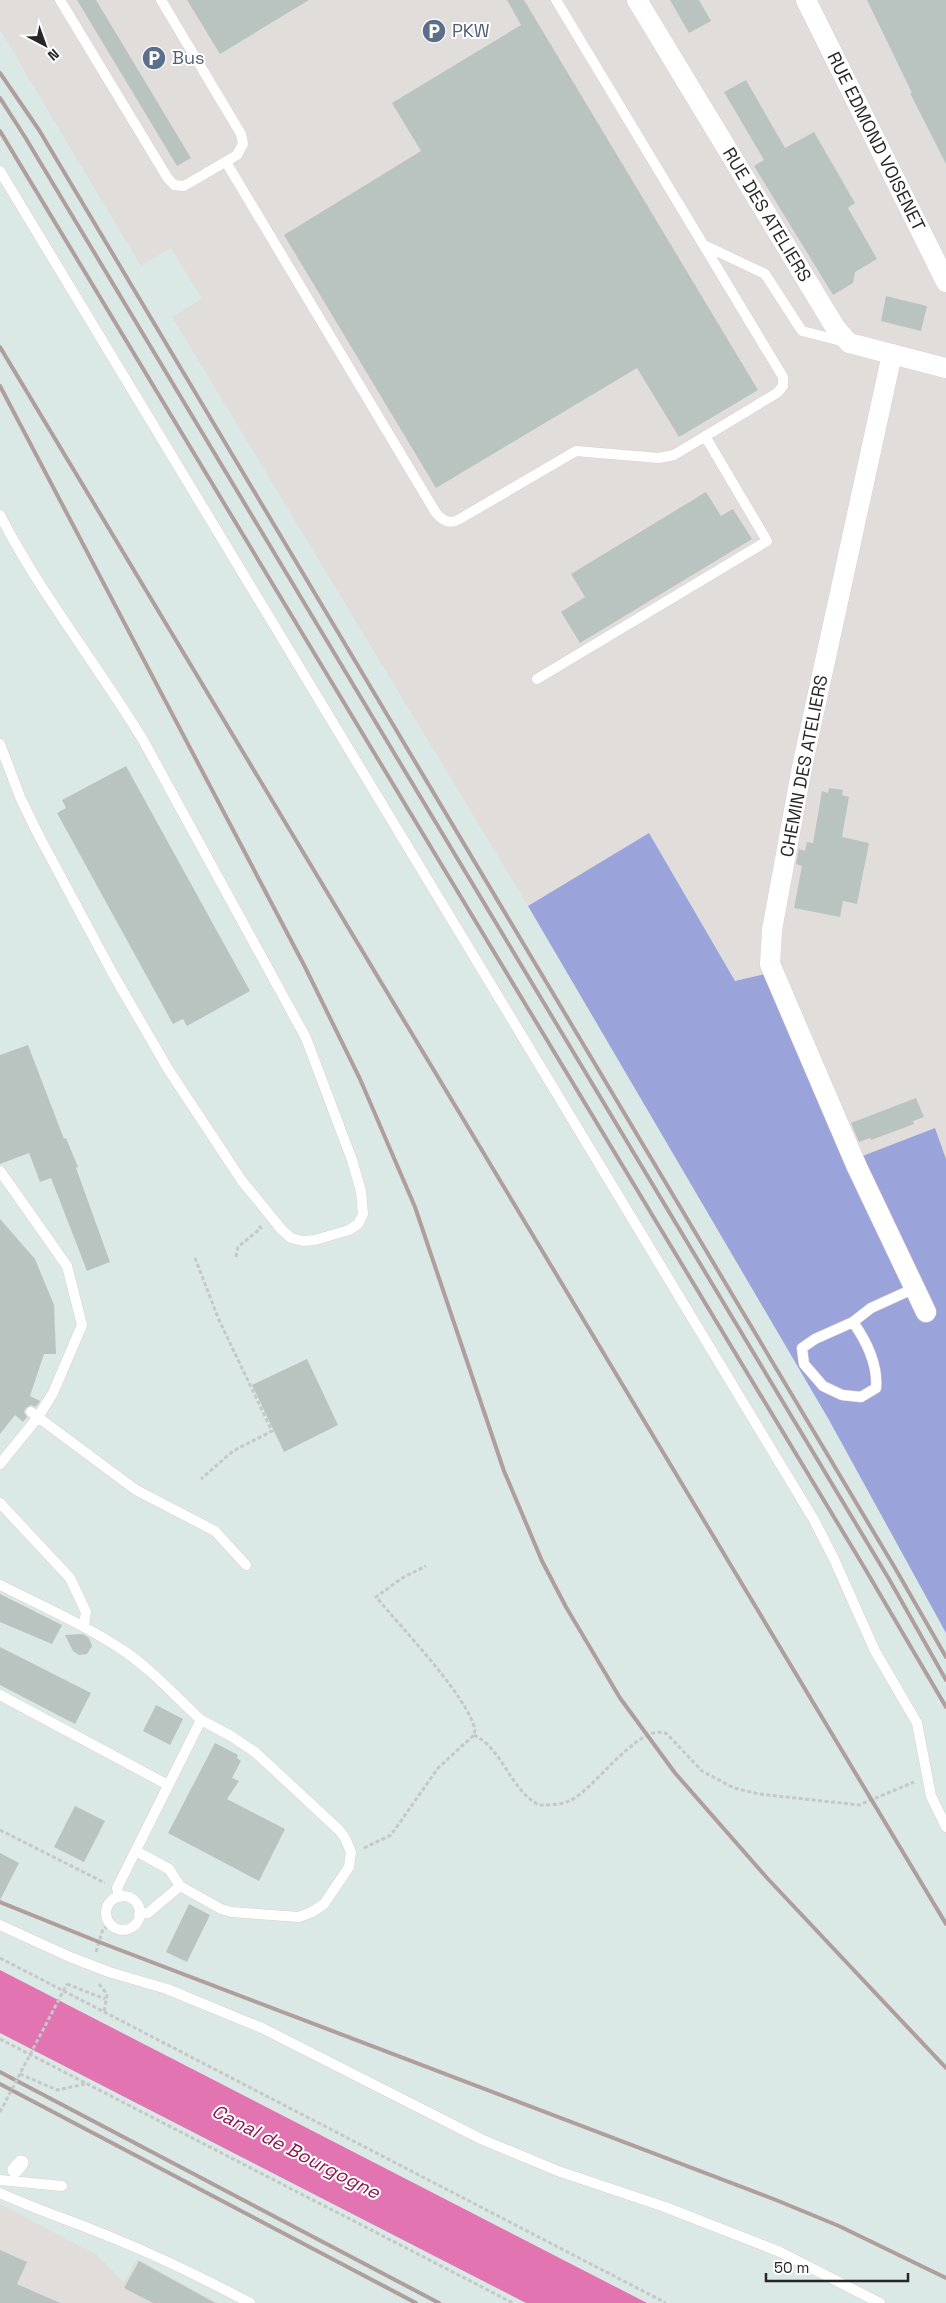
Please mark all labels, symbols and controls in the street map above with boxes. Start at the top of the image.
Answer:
parking icon: PKW [421,18,447,44]
place label: PKW [452,19,490,42]
north arrow [20,20,70,70]
text: N [44,45,63,65]
parking icon: Bus [141,45,167,71]
place label: Bus [172,46,204,69]
street label: RUE EDMOND VOISENET [823,48,931,235]
street label: RUE DES ATELIERS [718,143,817,286]
street label: CHEMIN DES ATELIERS [775,673,832,859]
water label: Canal de Bourgogne [208,2098,385,2205]
scale bar [766,2250,908,2282]
text: 50 m [774,2258,809,2277]

